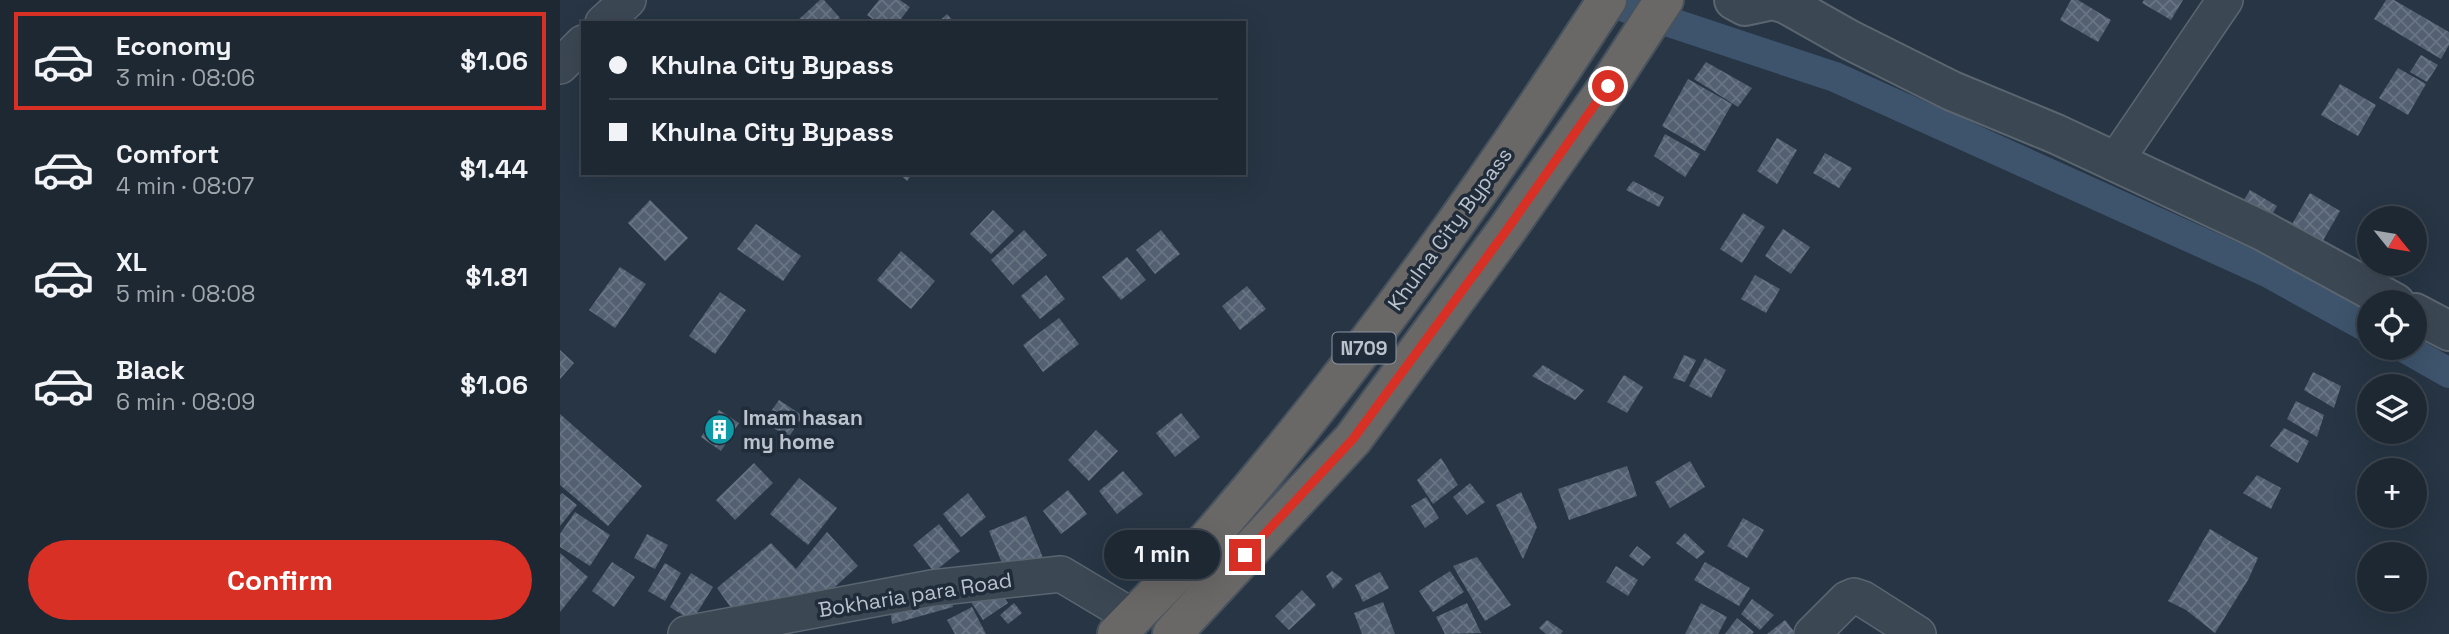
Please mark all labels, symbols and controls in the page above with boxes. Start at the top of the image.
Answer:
text: Economy [116,29,232,63]
icon: car [32,30,95,93]
text: $1.06 [460,44,528,78]
text: Khulna City Bypass [651,48,894,82]
text: 3 min · 08:06 [116,63,255,93]
route start [1592,70,1624,102]
text: Khulna City Bypass [651,115,894,149]
text: Comfort [116,137,219,171]
icon: car [32,138,95,201]
street label: Khulna City Bypass [1381,142,1518,315]
text: $1.44 [460,152,528,186]
text: 4 min · 08:07 [116,171,254,201]
north arrow [2357,206,2427,276]
map controls [2357,206,2427,612]
text: XL [116,245,147,279]
icon: car [32,246,95,309]
text: $1.81 [465,260,528,294]
text: 5 min · 08:08 [116,279,255,309]
button: locate [2357,290,2427,360]
road number: N709 [1332,332,1396,364]
text: Black [116,353,185,387]
icon: car [32,354,95,417]
text: $1.06 [460,368,528,402]
button: layers [2357,374,2427,444]
text: 6 min · 08:09 [116,387,255,417]
place label: Imam hasan my home [743,404,863,455]
building icon: Imam hasan my home [703,413,737,447]
button: + [2357,458,2427,528]
callout: 1 min [1105,530,1220,580]
text: 1 min [1134,539,1190,569]
route end [1229,539,1261,571]
button: Confirm [28,540,532,620]
button: − [2357,542,2427,612]
street label: Bokharia para Road [816,566,1014,623]

